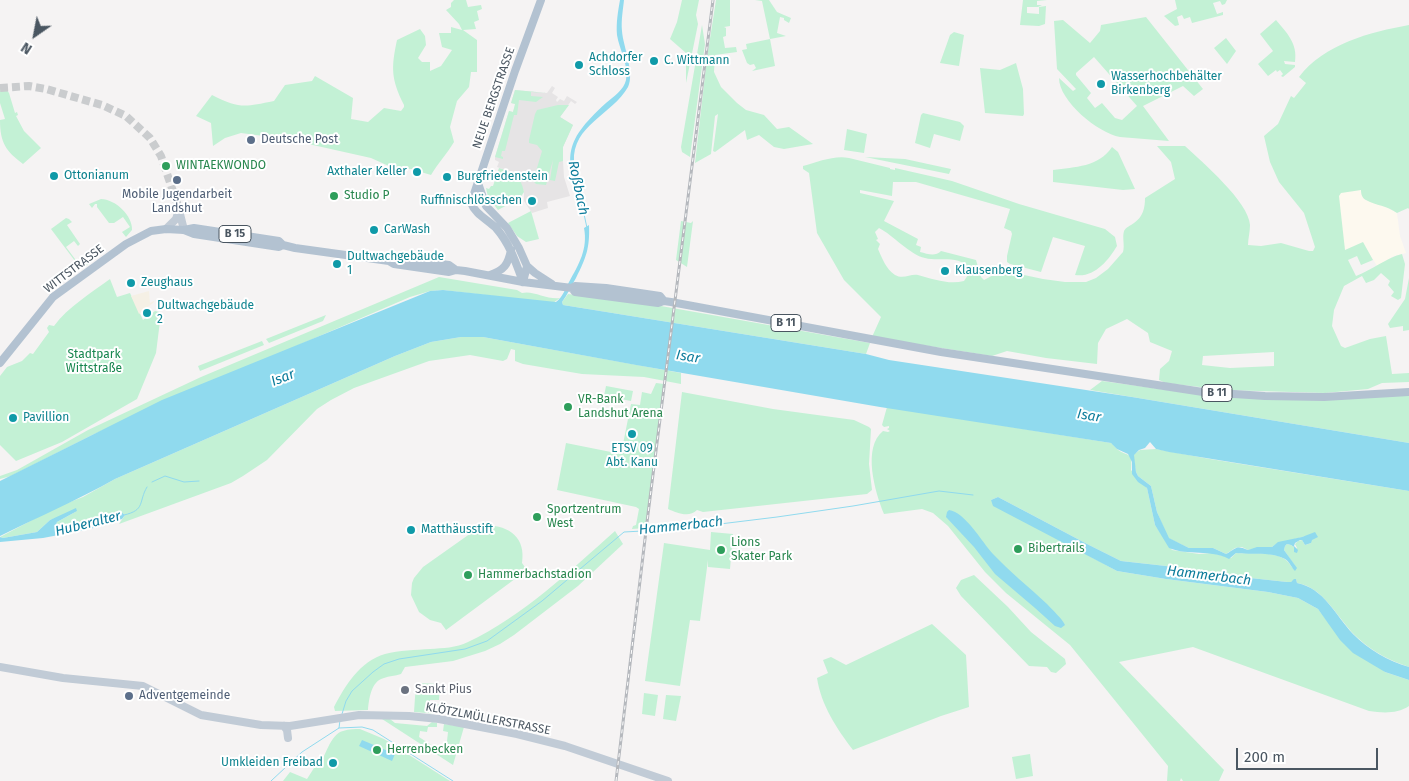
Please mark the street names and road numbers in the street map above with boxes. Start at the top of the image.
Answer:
street label: NEUE BERGSTRASSE [470,45,518,151]
road number: B 15 [219,225,251,242]
street label: WITTSTRASSE [41,242,107,296]
road number: B 11 [771,314,801,332]
road number: B 11 [1202,384,1232,402]
street label: KLÖTZLMÜLLERSTRASSE [424,700,552,738]

